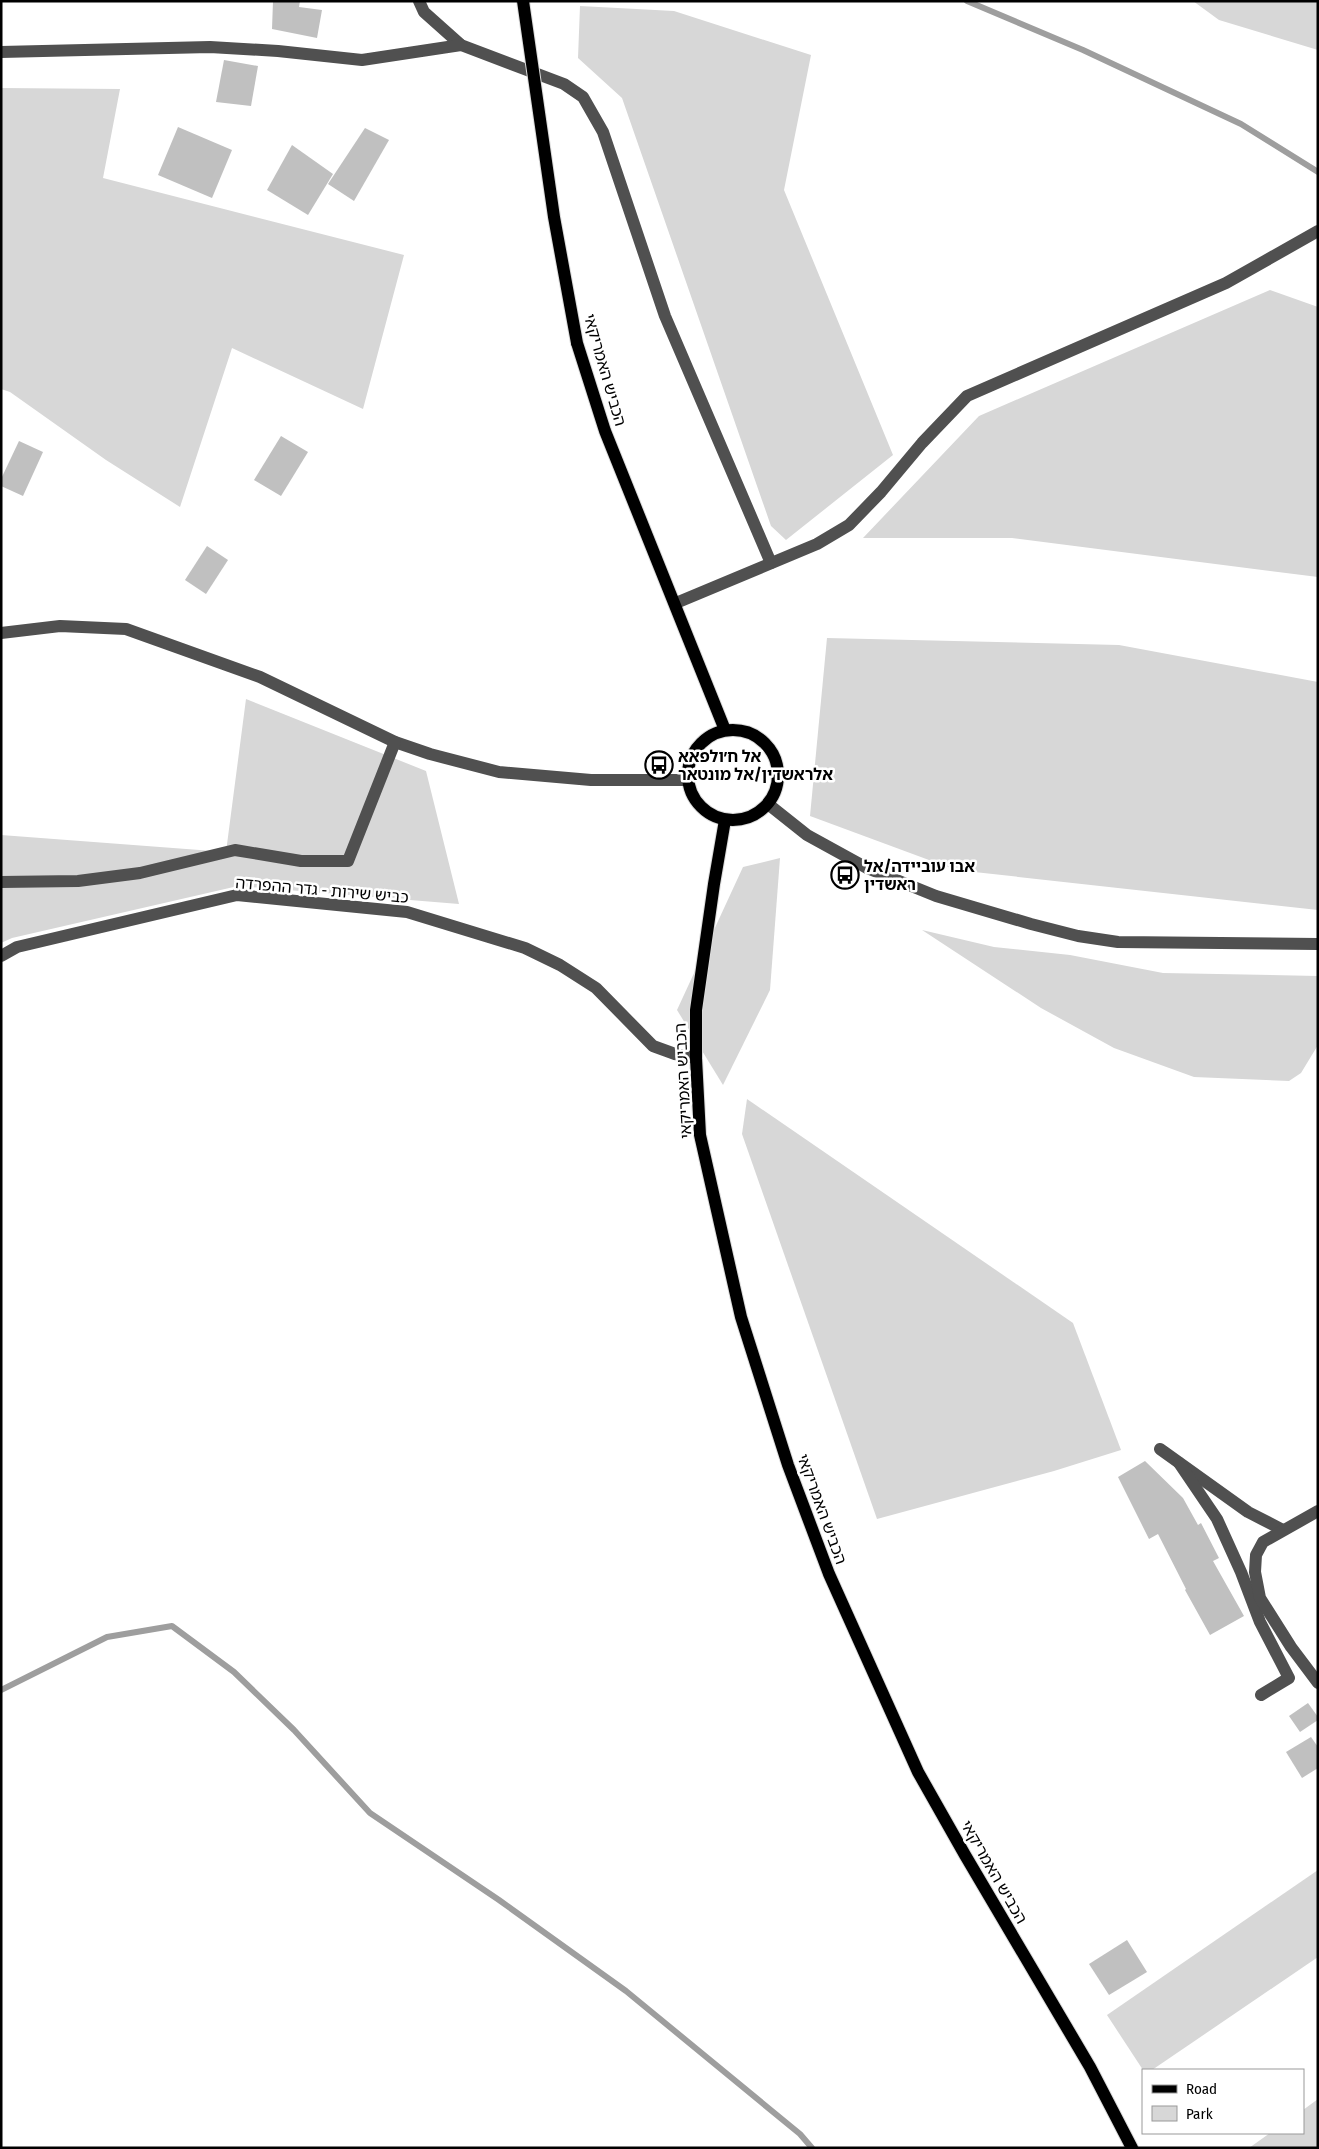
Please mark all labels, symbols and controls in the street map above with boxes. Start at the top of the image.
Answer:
street label: הכביש האמריקאי [580,312,630,428]
place label: אל ח׳ולפאא אלראשדין/אל מונטאר [678,747,833,784]
bus stop icon: אל ח׳ולפאא אלראשדין/אל מונטאר [644,750,674,780]
place label: אבו עוביידה/אל ראשדין [864,857,975,894]
bus stop icon: אבו עוביידה/אל ראשדין [830,860,860,890]
street label: כביש שירות - גדר ההפרדה [235,873,409,907]
street label: הכביש האמריקאי [670,1023,696,1139]
street label: הכביש האמריקאי [793,1451,851,1567]
street label: הכביש האמריקאי [957,1817,1031,1927]
legend [1142,2069,1304,2134]
text: Road [1186,2080,1217,2098]
text: Park [1186,2105,1213,2123]

